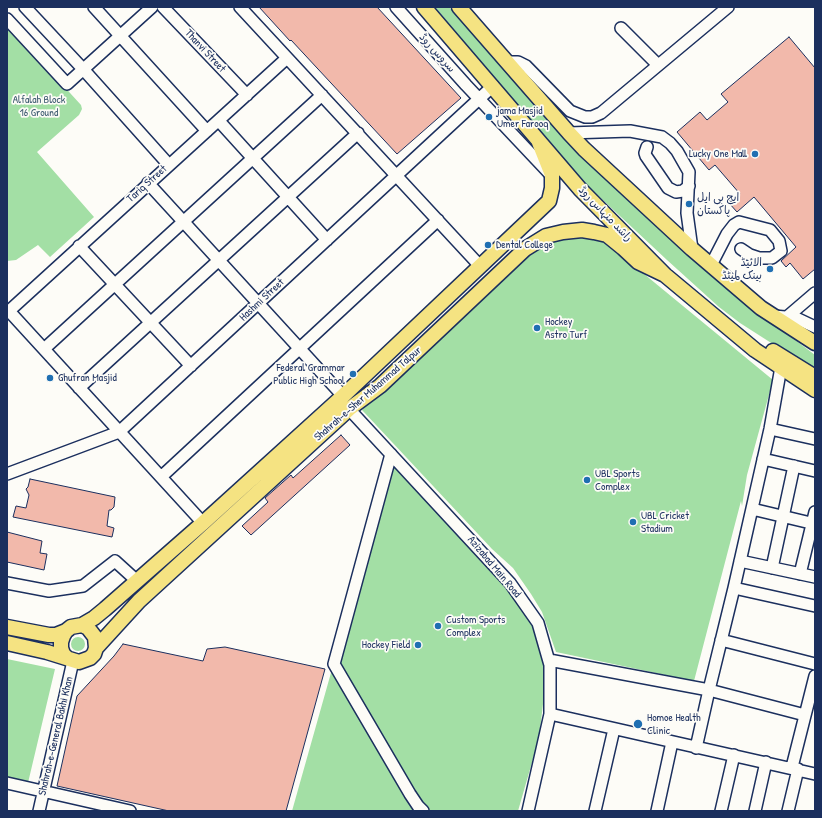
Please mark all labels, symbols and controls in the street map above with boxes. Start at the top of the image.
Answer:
street label: Thanvi Street [182,27,228,75]
street label: سروس روڈ [416,31,458,75]
park label: Alfalah Block 16 Ground [13,93,65,119]
place label: jama Masjid Umer Farooq [497,104,548,130]
marker: jama Masjid Umer Farooq [484,112,494,122]
place label: Lucky One Mall [689,147,747,161]
marker: Lucky One Mall [750,149,760,159]
street label: Tariq Street [124,163,170,205]
street label: راشد منہاس روڈ [575,184,635,244]
place label: ایچ بی ایل پاکستان [697,191,739,217]
marker: ایچ بی ایل پاکستان [684,199,694,209]
place label: Dental College [496,238,553,252]
marker: Dental College [483,240,493,250]
place label: الائیڈ بینک لمیٹڈ [722,256,762,282]
marker: الائیڈ بینک لمیٹڈ [765,264,775,274]
street label: Hashmi Street [237,276,287,324]
place label: Hockey Astro Turf [545,315,587,341]
marker: Hockey Astro Turf [532,323,542,333]
street label: Shahrah-e-Sher Muhammad Talpur [312,344,424,444]
place label: Federal Grammar Public High School [273,361,345,387]
marker: Federal Grammar Public High School [348,369,358,379]
place label: Ghufran Masjid [58,371,117,385]
marker: Ghufran Masjid [45,373,55,383]
place label: UBL Sports Complex [595,467,640,493]
marker: UBL Sports Complex [582,475,592,485]
place label: UBL Cricket Stadium [641,509,689,535]
marker: UBL Cricket Stadium [628,517,638,527]
street label: Azizabad Main Road [464,534,524,600]
place label: Custom Sports Complex [446,613,505,639]
marker: Custom Sports Complex [433,621,443,631]
place label: Hockey Field [362,638,410,652]
marker: Hockey Field [413,640,423,650]
street label: Shahrah-e-General Bakhi Khan [36,675,76,797]
place label: Homoe Health Clinic [647,711,701,737]
marker: Homoe Health Clinic [632,718,644,730]

